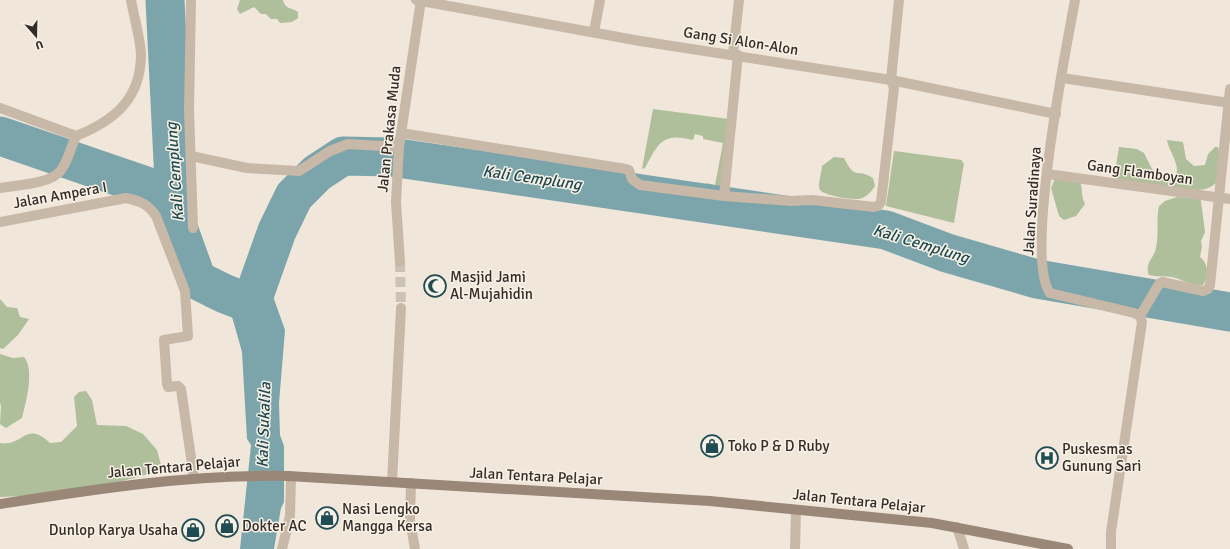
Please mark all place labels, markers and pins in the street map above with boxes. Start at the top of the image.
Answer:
place label: Masjid Jami Al-Mujahidin [450,268,533,303]
mosque icon: Masjid Jami Al-Mujahidin [422,273,448,299]
shop icon: Toko P & D Ruby [699,433,725,459]
place label: Toko P & D Ruby [728,437,830,455]
place label: Puskesmas Gunung Sari [1062,440,1141,475]
hospital icon: Puskesmas Gunung Sari [1034,445,1060,471]
place label: Nasi Lengko Mangga Kersa [342,500,433,535]
shop icon: Nasi Lengko Mangga Kersa [314,505,340,531]
shop icon: Dokter AC [214,513,240,539]
shop icon: Dunlop Karya Usaha [180,517,206,543]
place label: Dokter AC [242,517,307,535]
place label: Dunlop Karya Usaha [49,521,178,539]

